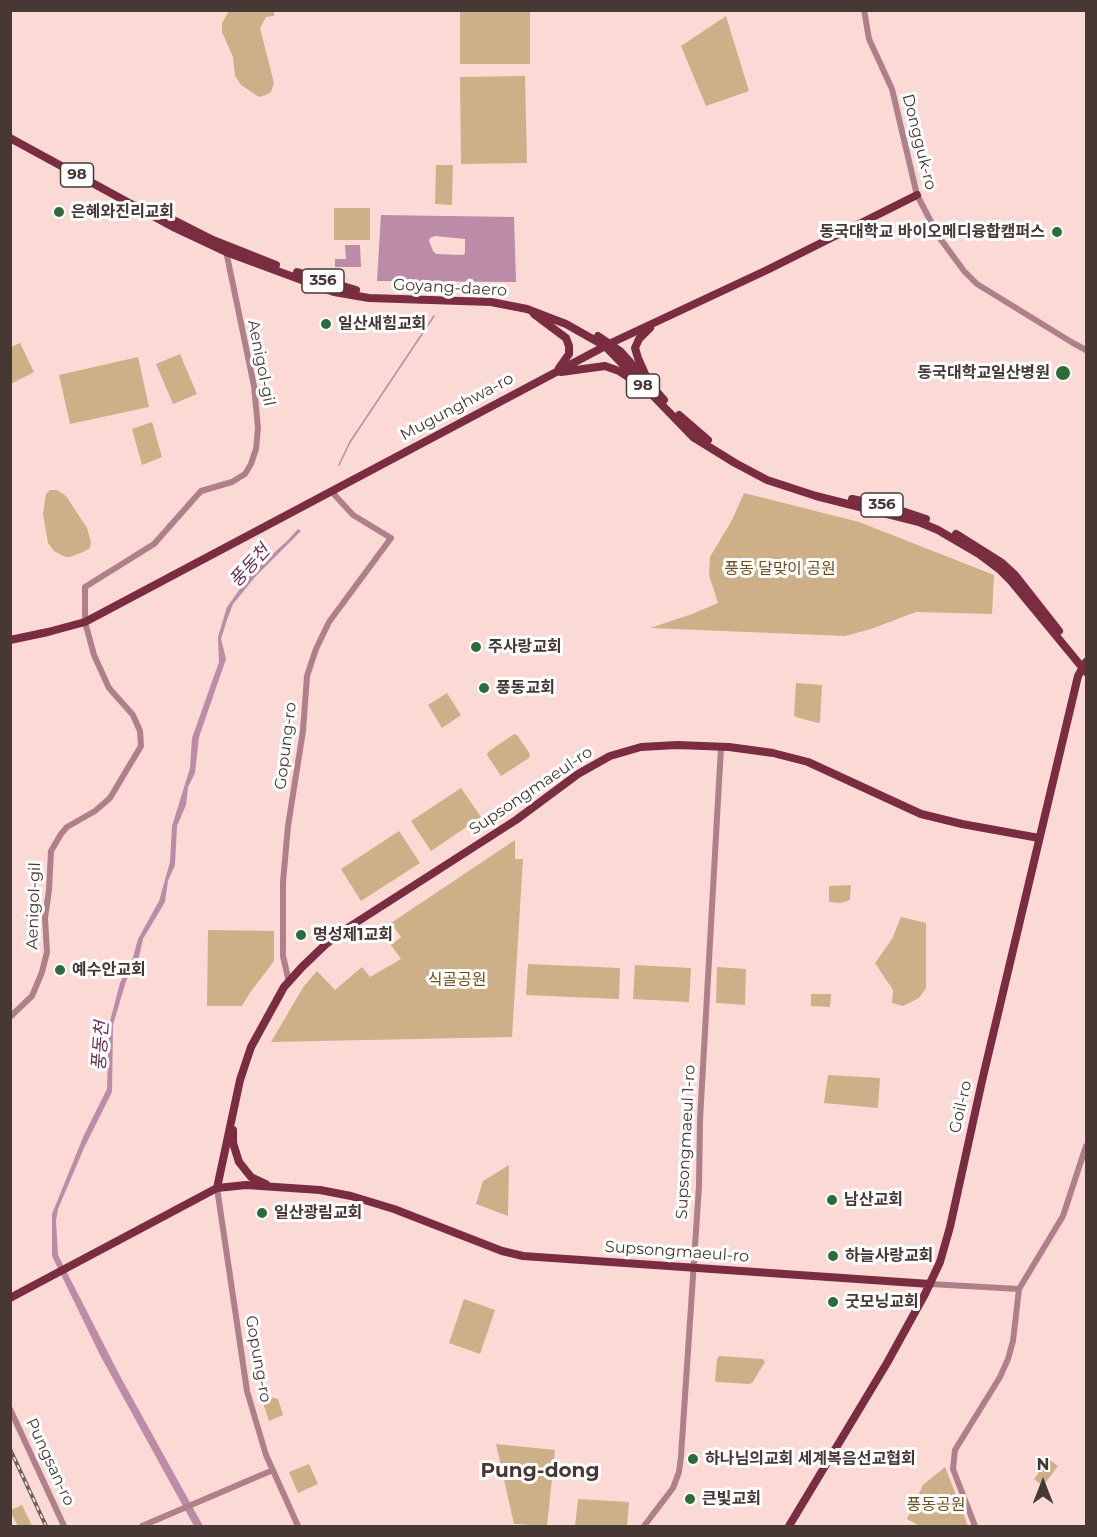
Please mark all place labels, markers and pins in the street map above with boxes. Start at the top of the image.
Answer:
place label: 은혜와진리교회 [71,202,174,222]
marker: 은혜와진리교회 [52,205,66,219]
place label: 동국대학교 바이오메디융합캠퍼스 [820,222,1045,242]
marker: 동국대학교 바이오메디융합캠퍼스 [1050,225,1064,239]
place label: 일산새힘교회 [338,314,426,334]
marker: 일산새힘교회 [319,317,333,331]
place label: 동국대학교일산병원 [918,363,1050,383]
marker: 동국대학교일산병원 [1054,364,1072,382]
place label: 주사랑교회 [488,637,562,657]
marker: 주사랑교회 [469,640,483,654]
place label: 풍동교회 [496,678,555,698]
marker: 풍동교회 [477,681,491,695]
place label: 명성제1교회 [313,925,393,945]
marker: 명성제1교회 [294,928,308,942]
place label: 예수안교회 [72,960,146,980]
marker: 예수안교회 [53,963,67,977]
place label: 남산교회 [844,1190,903,1210]
marker: 남산교회 [825,1193,839,1207]
place label: 일산광림교회 [274,1203,362,1223]
marker: 일산광림교회 [255,1206,269,1220]
place label: 하늘사랑교회 [845,1246,933,1266]
marker: 하늘사랑교회 [826,1249,840,1263]
place label: 굿모닝교회 [845,1292,919,1312]
marker: 굿모닝교회 [826,1295,840,1309]
place label: 하나님의교회 세계복음선교협회 [705,1449,916,1469]
marker: 하나님의교회 세계복음선교협회 [686,1452,700,1466]
place label: 큰빛교회 [702,1489,761,1509]
marker: 큰빛교회 [683,1492,697,1506]

